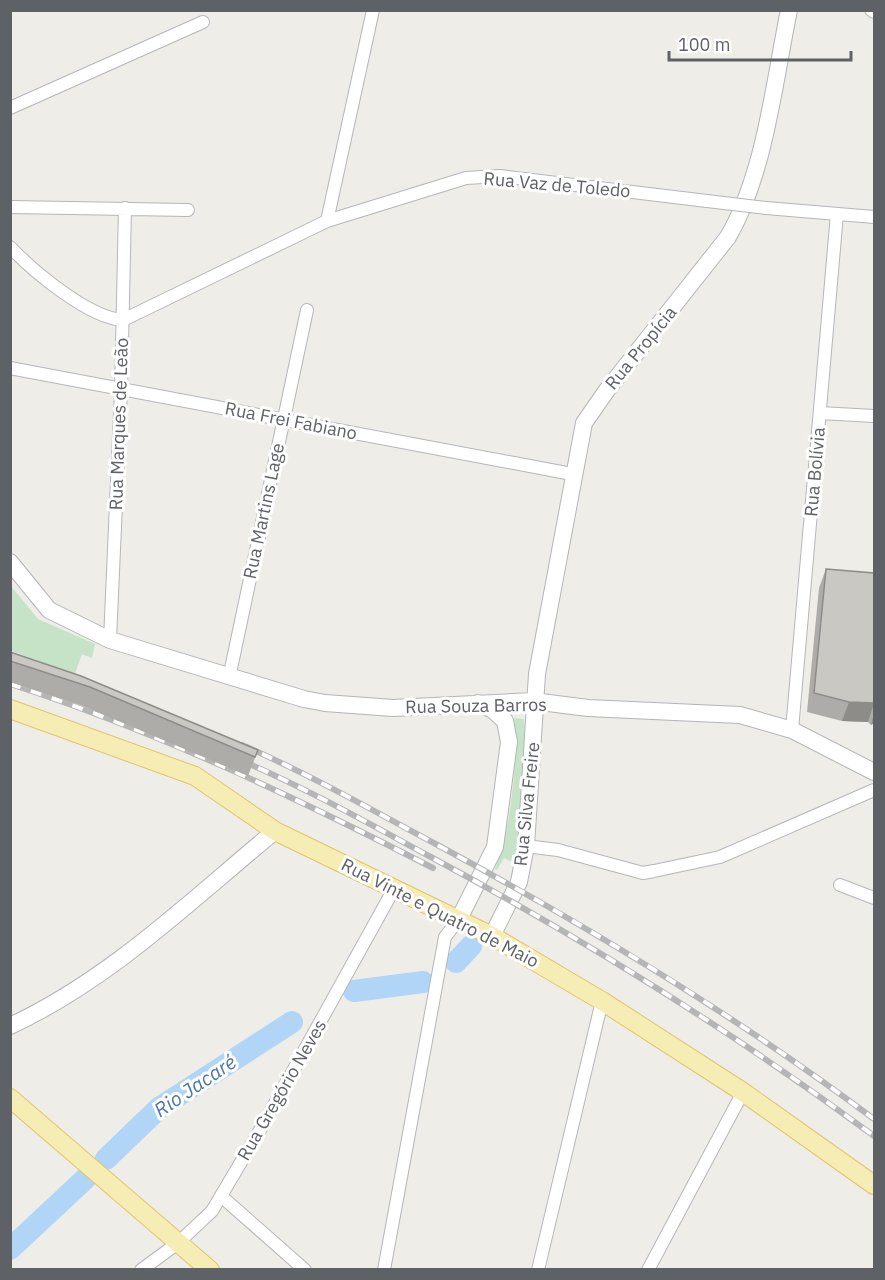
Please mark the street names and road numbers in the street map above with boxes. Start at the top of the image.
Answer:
street label: Rua Vaz de Toledo [483,167,631,202]
street label: Rua Propícia [600,301,682,394]
street label: Rua Marques de Leão [104,337,133,511]
street label: Rua Frei Fabiano [223,396,359,445]
street label: Rua Bolívia [799,426,830,518]
street label: Rua Martins Lage [238,441,289,581]
street label: Rua Souza Barros [405,693,547,718]
street label: Rua Silva Freire [509,741,544,867]
street label: Rua Vinte e Quatro de Maio [337,853,543,972]
street label: Rua Gregório Neves [232,1015,331,1164]

